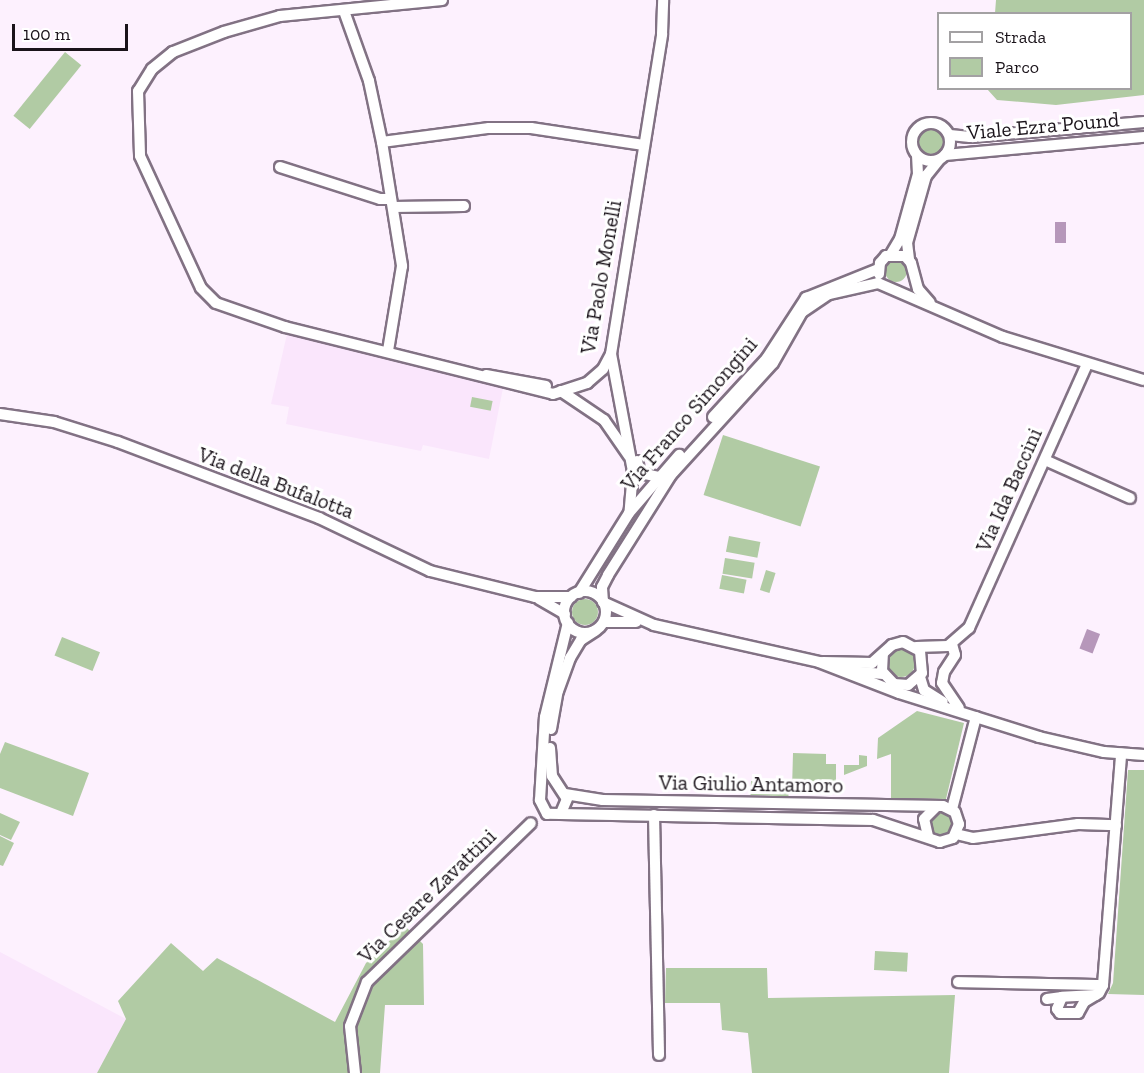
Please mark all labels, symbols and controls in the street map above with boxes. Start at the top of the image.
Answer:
scale bar [15,12,130,50]
legend [937,12,1132,90]
text: 100 m [23,23,70,45]
text: Strada [995,26,1046,48]
text: Parco [995,56,1039,78]
street label: Viale Ezra Pound [966,107,1120,145]
street label: Via Paolo Monelli [575,198,627,356]
street label: Via Franco Simongini [615,332,763,496]
street label: Via Ida Baccini [970,424,1048,556]
street label: Via della Bufalotta [195,442,357,524]
street label: Via Giulio Antamoro [658,770,844,798]
street label: Via Cesare Zavattini [353,824,501,968]

